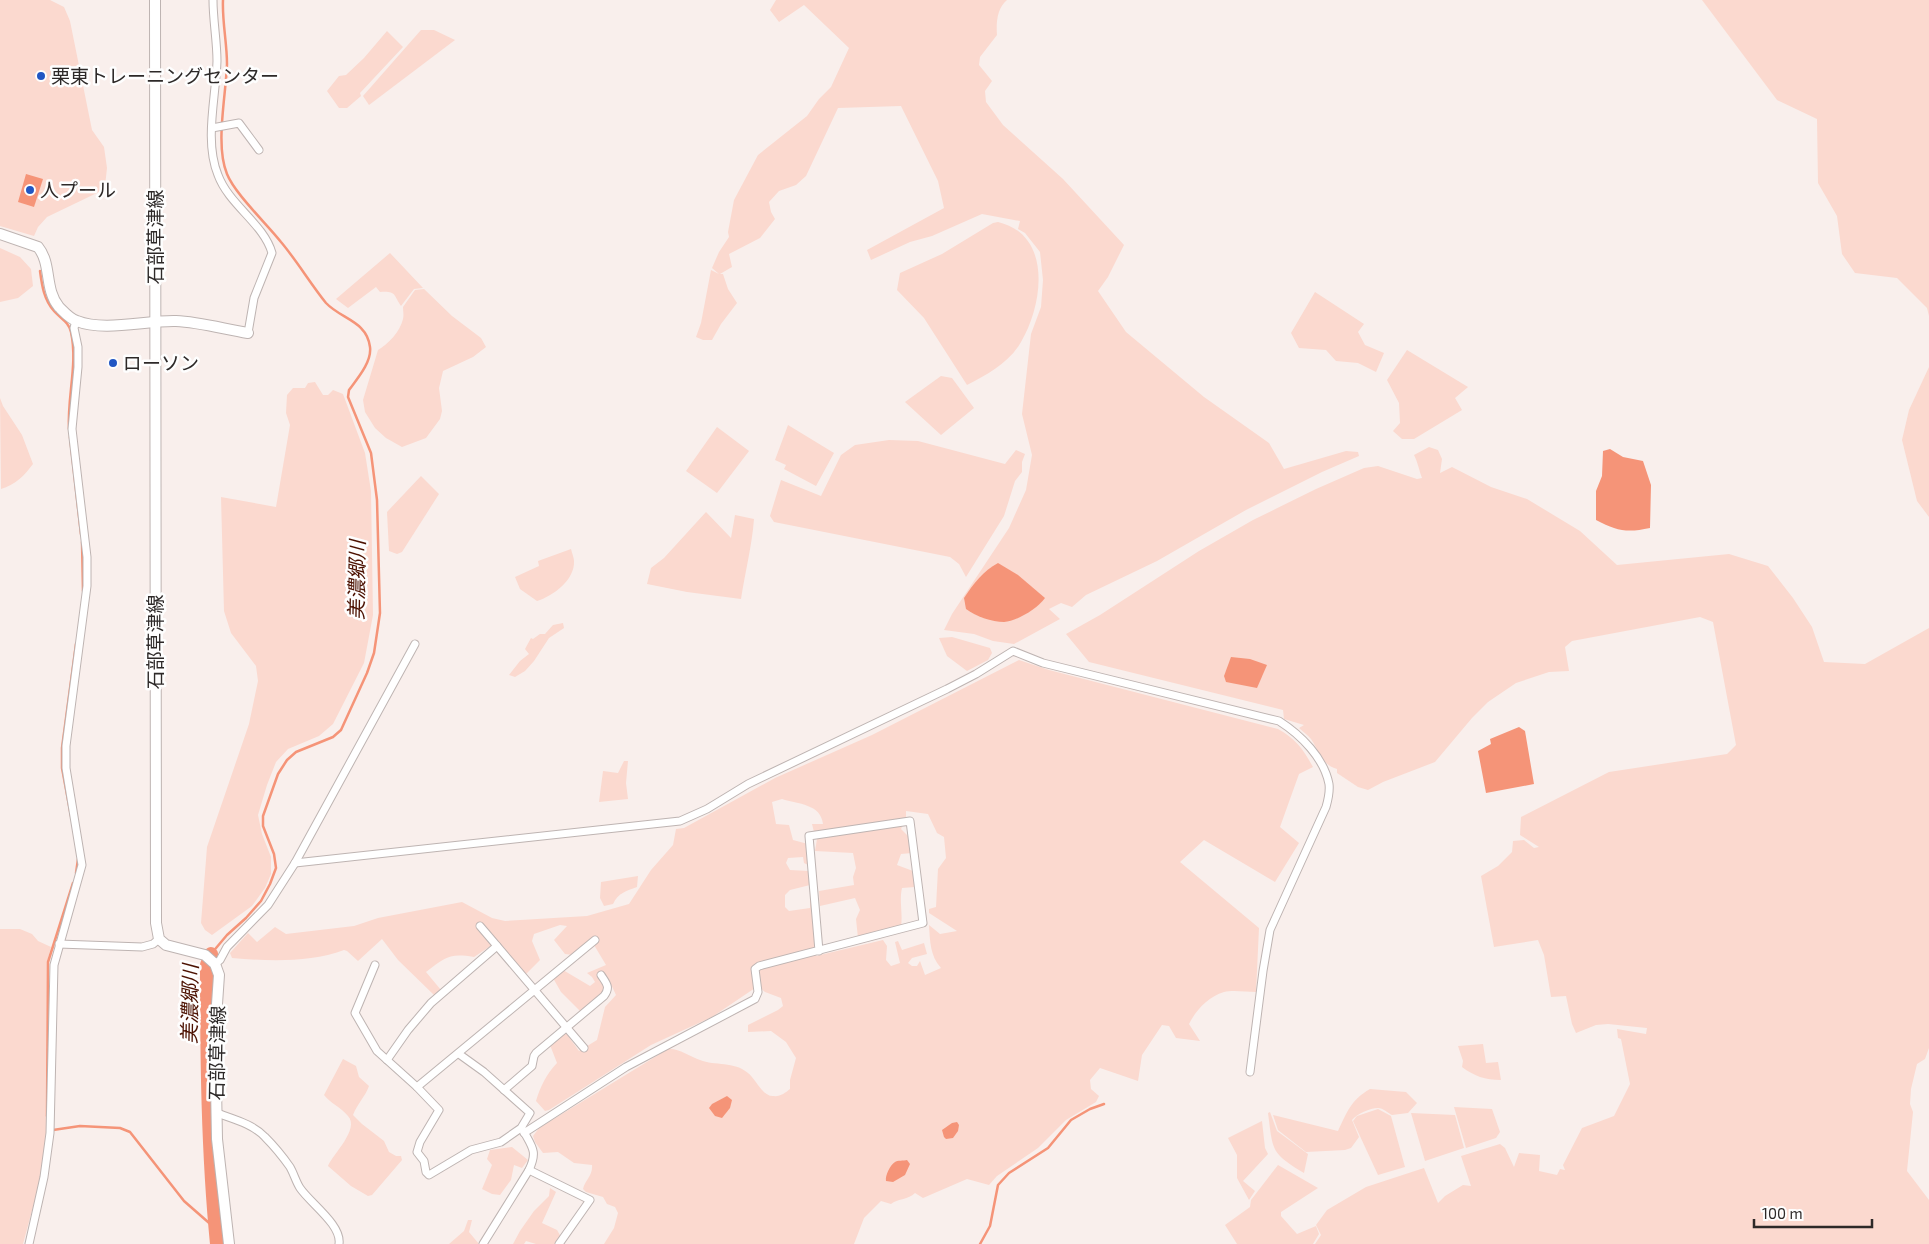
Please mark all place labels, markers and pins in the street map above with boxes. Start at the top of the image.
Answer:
place label: 栗東トレーニングセンター [51,64,279,87]
marker: 栗東トレーニングセンター [35,70,47,82]
place label: 人プール [40,178,116,201]
marker: 人プール [24,184,36,196]
place label: ローソン [123,351,199,374]
marker: ローソン [107,357,119,369]

